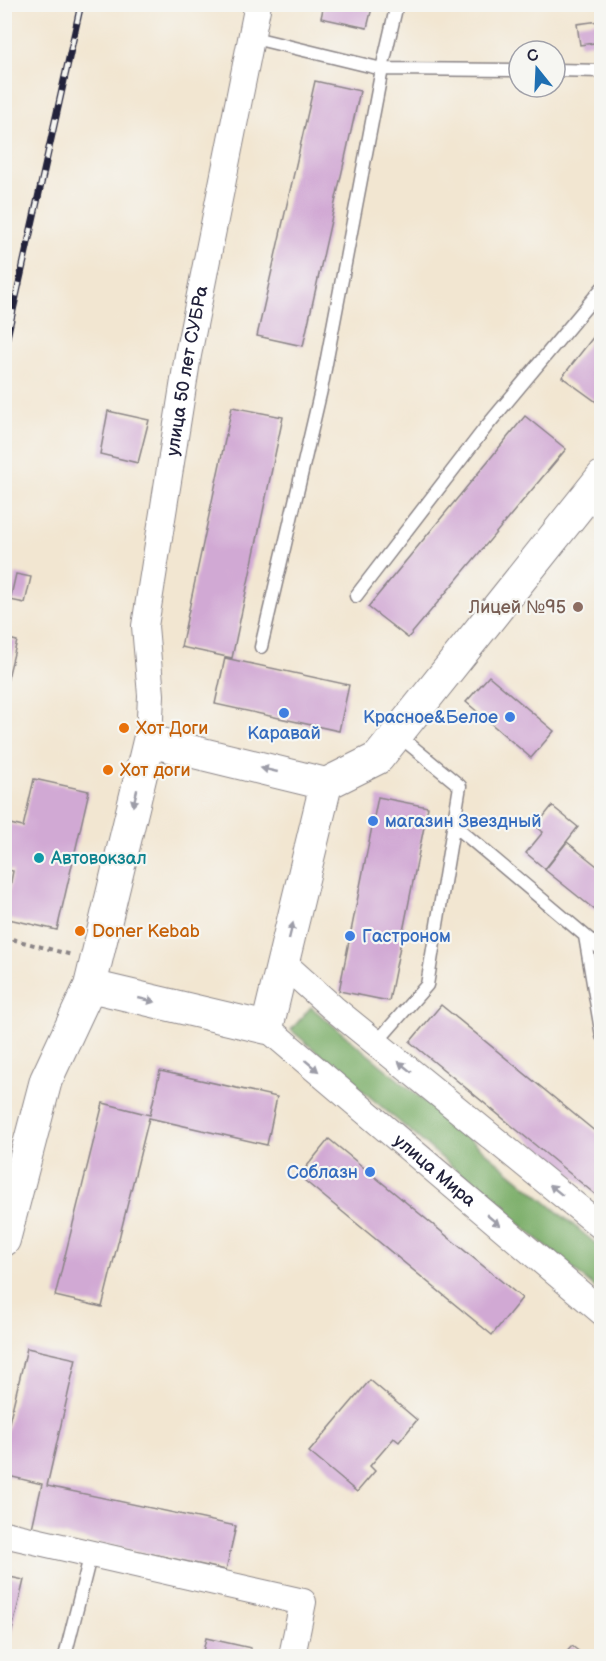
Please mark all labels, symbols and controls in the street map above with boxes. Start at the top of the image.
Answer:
north arrow [507,39,567,99]
text: С [525,45,541,67]
street label: улица 50 лет СУБРа [162,283,212,457]
place label: Лицей №95 [468,597,566,618]
marker: Лицей №95 [571,600,585,614]
marker: Каравай [277,706,291,720]
place label: Красное&Белое [363,707,498,728]
marker: Красное&Белое [503,710,517,724]
place label: Хот Доги [136,718,208,739]
marker: Хот Доги [117,721,131,735]
place label: Каравай [247,723,321,744]
place label: Хот доги [120,760,191,781]
marker: Хот доги [101,763,115,777]
one-way arrow [260,765,279,775]
one-way arrow [129,789,139,807]
place label: магазин Звездный [385,811,541,832]
marker: магазин Звездный [366,814,380,828]
place label: Автовокзал [50,848,147,869]
marker: Автовокзал [32,851,46,865]
place label: Doner Kebab [92,921,200,942]
one-way arrow [286,921,296,940]
marker: Doner Kebab [73,924,87,938]
place label: Гастроном [362,926,451,947]
marker: Гастроном [343,929,357,943]
one-way arrow [137,995,156,1005]
one-way arrow [304,1059,319,1072]
one-way arrow [398,1061,413,1074]
street label: улица Мира [390,1130,480,1211]
place label: Соблазн [287,1162,358,1183]
marker: Соблазн [363,1165,377,1179]
one-way arrow [549,1184,564,1197]
one-way arrow [485,1213,501,1226]

